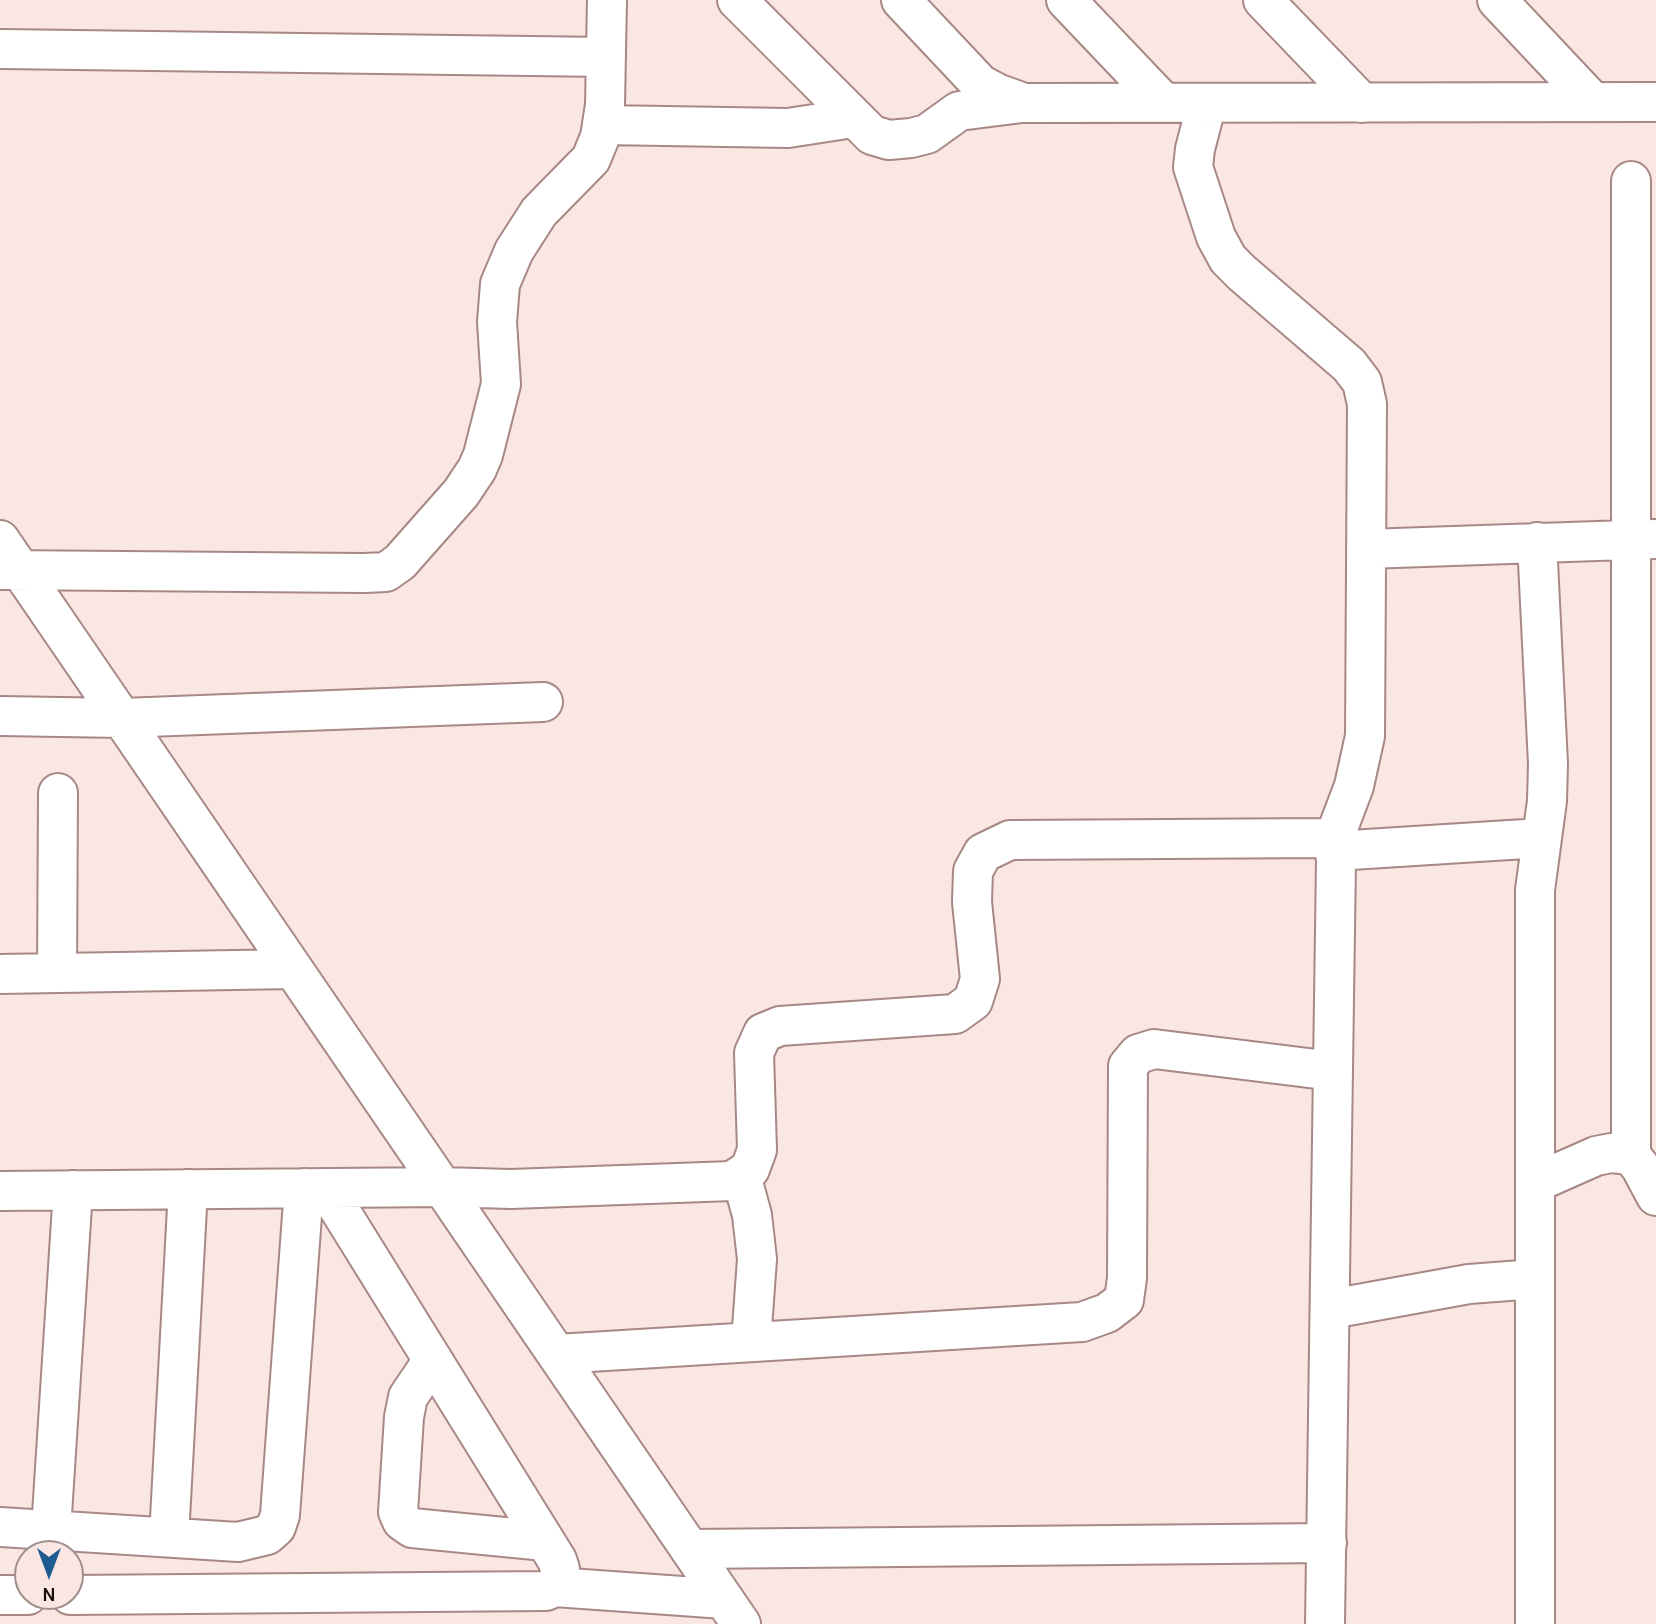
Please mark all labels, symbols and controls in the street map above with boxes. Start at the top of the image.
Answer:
north arrow [14,1540,84,1610]
text: N [42,1583,56,1605]

